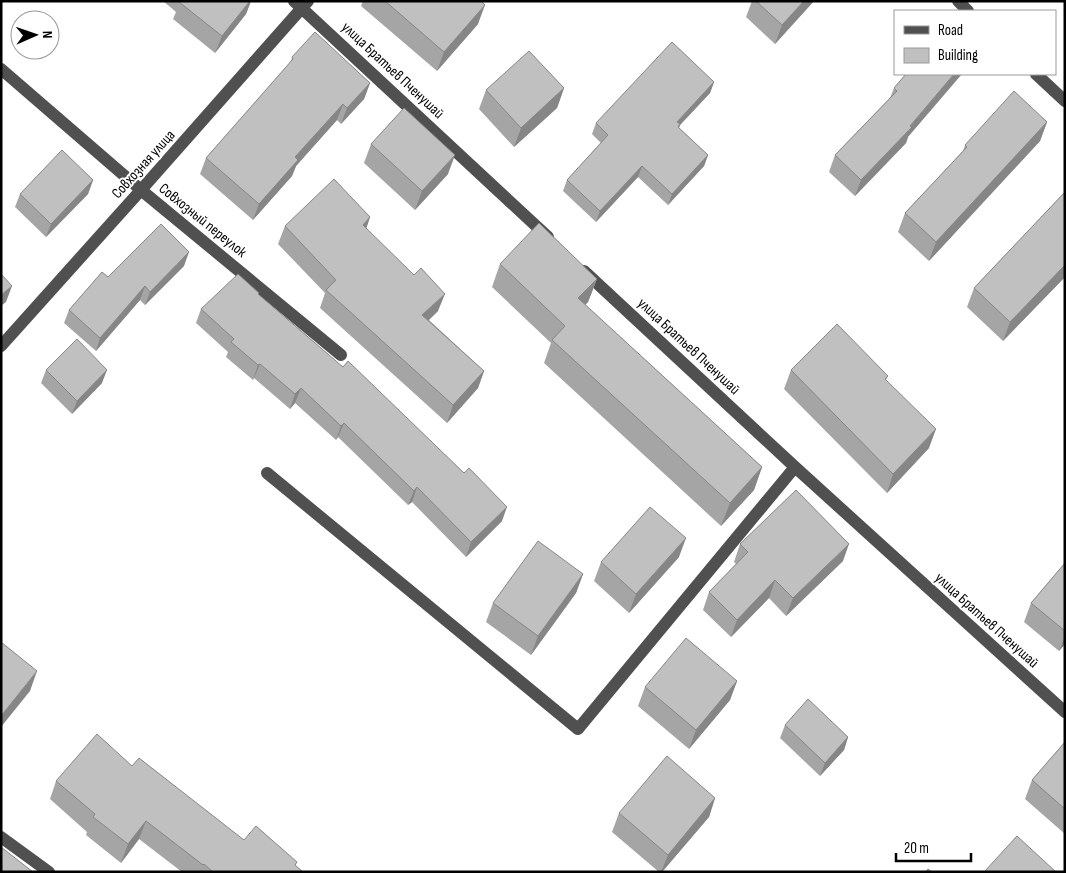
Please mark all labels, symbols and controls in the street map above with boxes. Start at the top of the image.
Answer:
north arrow [10,10,60,60]
legend [894,10,1056,75]
street label: улица Братьев Пченушай [337,18,448,123]
text: Road [938,21,963,40]
text: N [39,31,56,39]
text: Building [938,46,978,65]
street label: Совхозная улица [108,126,179,203]
street label: Совхозный переулок [155,179,251,262]
street label: улица Братьев Пченушай [633,294,744,399]
street label: улица Братьев Пченушай [931,569,1043,672]
scale bar [896,830,971,862]
text: 20 m [904,839,929,858]

